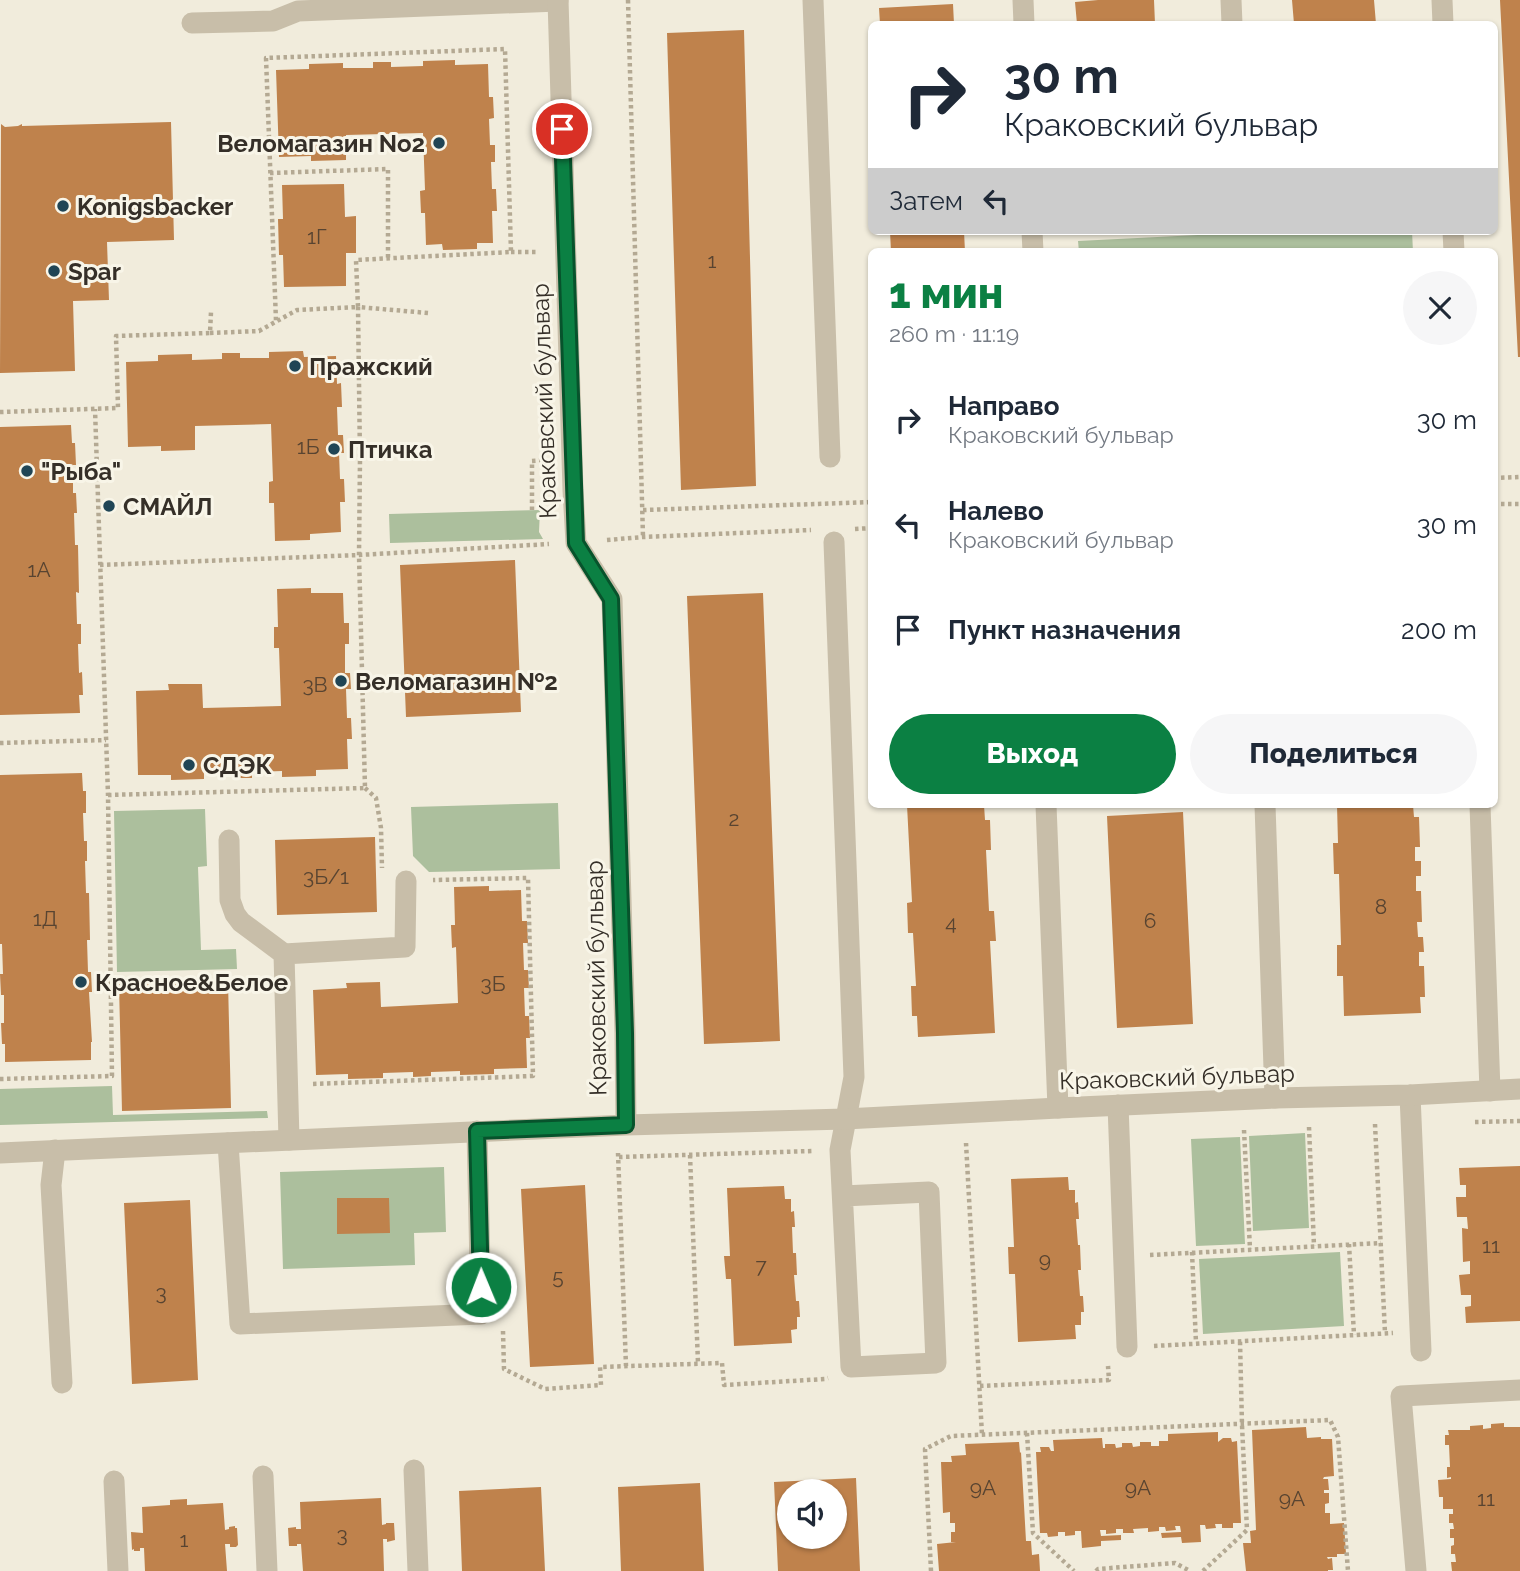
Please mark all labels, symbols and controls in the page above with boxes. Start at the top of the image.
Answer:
text: 30 m [1004,47,1119,104]
icon: right [889,49,980,140]
pin [532,99,592,159]
text: Краковский бульвар [1004,106,1318,143]
icon: arrive [543,110,581,148]
place label: Веломагазин No2 [217,129,425,158]
marker: Веломагазин No2 [431,135,447,151]
icon: left [977,182,1015,220]
text: Затем [889,186,963,216]
place label: Konigsbacker [77,192,233,221]
marker: Konigsbacker [55,198,71,214]
house number: 1Г [307,224,327,249]
house number: 1 [708,248,717,273]
place label: Spar [68,257,121,286]
marker: Spar [46,263,62,279]
text: 1 мин [889,269,1003,318]
button: close [1403,271,1477,345]
street label: Краковский бульвар [525,283,563,519]
text: 260 m · 11:19 [889,320,1019,347]
place label: Пражский [309,352,433,381]
marker: Пражский [287,358,303,374]
text: Направо [948,391,1059,421]
icon: right [889,401,927,439]
text: 30 m [1417,405,1477,435]
text: Краковский бульвар [948,421,1174,448]
house number: 1Б [297,434,320,459]
place label: Птичка [348,435,433,464]
marker: Птичка [326,441,342,457]
place label: "Рыба" [41,457,121,486]
marker: "Рыба" [19,463,35,479]
place label: СМАЙЛ [123,492,212,521]
text: Налево [948,496,1044,526]
marker: СМАЙЛ [101,498,117,514]
icon: left [889,506,927,544]
text: 30 m [1417,510,1477,540]
text: Краковский бульвар [948,526,1174,553]
house number: 1А [27,557,51,582]
icon: arrive [889,611,927,649]
text: Пункт назначения [948,615,1181,645]
text: 200 m [1401,615,1477,645]
place label: Веломагазин №2 [355,667,558,696]
house number: 3В [302,672,328,697]
marker: Веломагазин №2 [333,673,349,689]
button: Выход [889,714,1176,794]
button: Поделиться [1190,714,1477,794]
place label: СДЭК [203,751,272,780]
marker: СДЭК [181,757,197,773]
house number: 2 [729,806,739,831]
street label: Краковский бульвар [579,860,613,1096]
house number: 3Б/1 [303,864,349,889]
house number: 8 [1375,894,1387,919]
house number: 1Д [33,906,57,931]
house number: 6 [1144,908,1156,933]
house number: 4 [945,910,957,935]
place label: Красное&Белое [95,968,288,997]
house number: 3Б [481,971,506,996]
marker: Красное&Белое [73,974,89,990]
street label: Краковский бульвар [1059,1058,1295,1096]
house number: 11 [1482,1233,1500,1258]
house number: 9 [1039,1247,1051,1272]
position arrow [444,1250,518,1324]
house number: 7 [755,1253,767,1278]
house number: 5 [552,1264,564,1289]
house number: 3 [155,1280,167,1305]
house number: 9А [970,1475,996,1500]
house number: 9А [1125,1475,1151,1500]
map controls [777,1479,847,1549]
button: sound [777,1479,847,1549]
house number: 9А [1279,1486,1305,1511]
house number: 11 [1477,1486,1495,1511]
house number: 3 [336,1522,348,1547]
house number: 1 [180,1527,189,1552]

